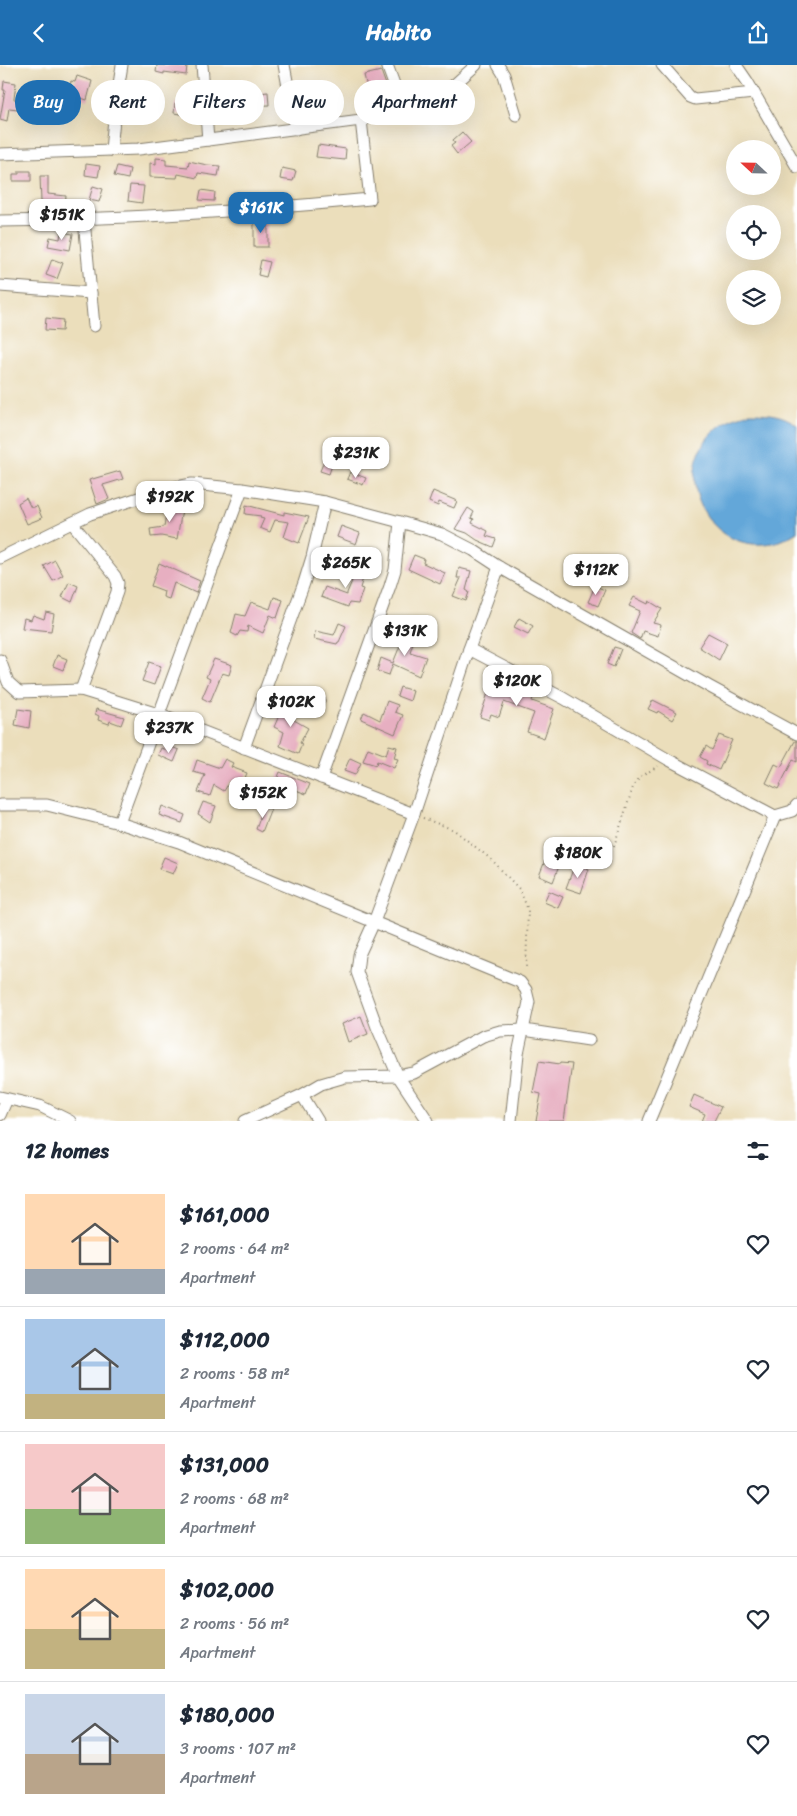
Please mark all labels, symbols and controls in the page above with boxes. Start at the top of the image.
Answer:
text: Habito [366,13,431,52]
icon: back [25,19,53,47]
icon: share [744,19,772,47]
chip: Buy [15,80,81,125]
chip: Rent [91,80,165,125]
chip: Filters [175,80,264,125]
chip: New [274,80,344,125]
chip: Apartment [354,80,475,125]
north arrow [726,140,781,195]
map controls [726,140,781,325]
pin: $161K [226,191,296,234]
text: $161K [239,193,283,222]
pin: $151K [27,199,97,241]
text: $151K [40,200,84,229]
button: locate [726,205,781,260]
button: layers [726,270,781,325]
pin: $231K [321,437,391,479]
text: $231K [333,438,379,467]
pin: $192K [135,481,205,523]
text: $192K [147,482,193,511]
pin: $265K [311,547,381,589]
text: $265K [322,548,370,577]
pin: $112K [561,553,631,596]
text: $112K [574,555,618,584]
pin: $131K [370,615,440,657]
text: $131K [383,616,427,645]
pin: $120K [482,665,552,707]
text: $120K [494,666,540,695]
pin: $102K [256,685,326,728]
text: $102K [268,687,314,716]
pin: $237K [134,711,204,754]
text: $237K [145,713,193,742]
pin: $152K [228,777,298,819]
text: $152K [240,778,286,807]
pin: $180K [543,837,613,879]
text: $180K [554,838,602,867]
text: 12 homes [25,1132,109,1170]
icon: filters [744,1137,772,1165]
text: $161,000 [180,1196,270,1234]
icon: home [65,1214,125,1274]
icon: heart [744,1230,772,1258]
text: 2 rooms · 64 m² [180,1234,290,1263]
text: Apartment [180,1263,256,1292]
text: $112,000 [180,1321,270,1359]
icon: home [65,1339,125,1399]
icon: heart [744,1355,772,1383]
text: 2 rooms · 58 m² [180,1359,290,1388]
text: Apartment [180,1388,256,1417]
text: $131,000 [180,1446,269,1484]
icon: home [65,1464,125,1524]
icon: heart [744,1480,772,1508]
text: 2 rooms · 68 m² [180,1484,289,1513]
text: Apartment [180,1513,256,1542]
text: $102,000 [180,1571,274,1609]
icon: home [65,1589,125,1649]
icon: heart [744,1605,772,1633]
text: 2 rooms · 56 m² [180,1609,289,1638]
text: Apartment [180,1638,256,1667]
text: $180,000 [180,1696,275,1734]
icon: home [65,1714,125,1774]
icon: heart [744,1730,772,1758]
text: 3 rooms · 107 m² [180,1734,296,1763]
text: Apartment [180,1763,256,1792]

